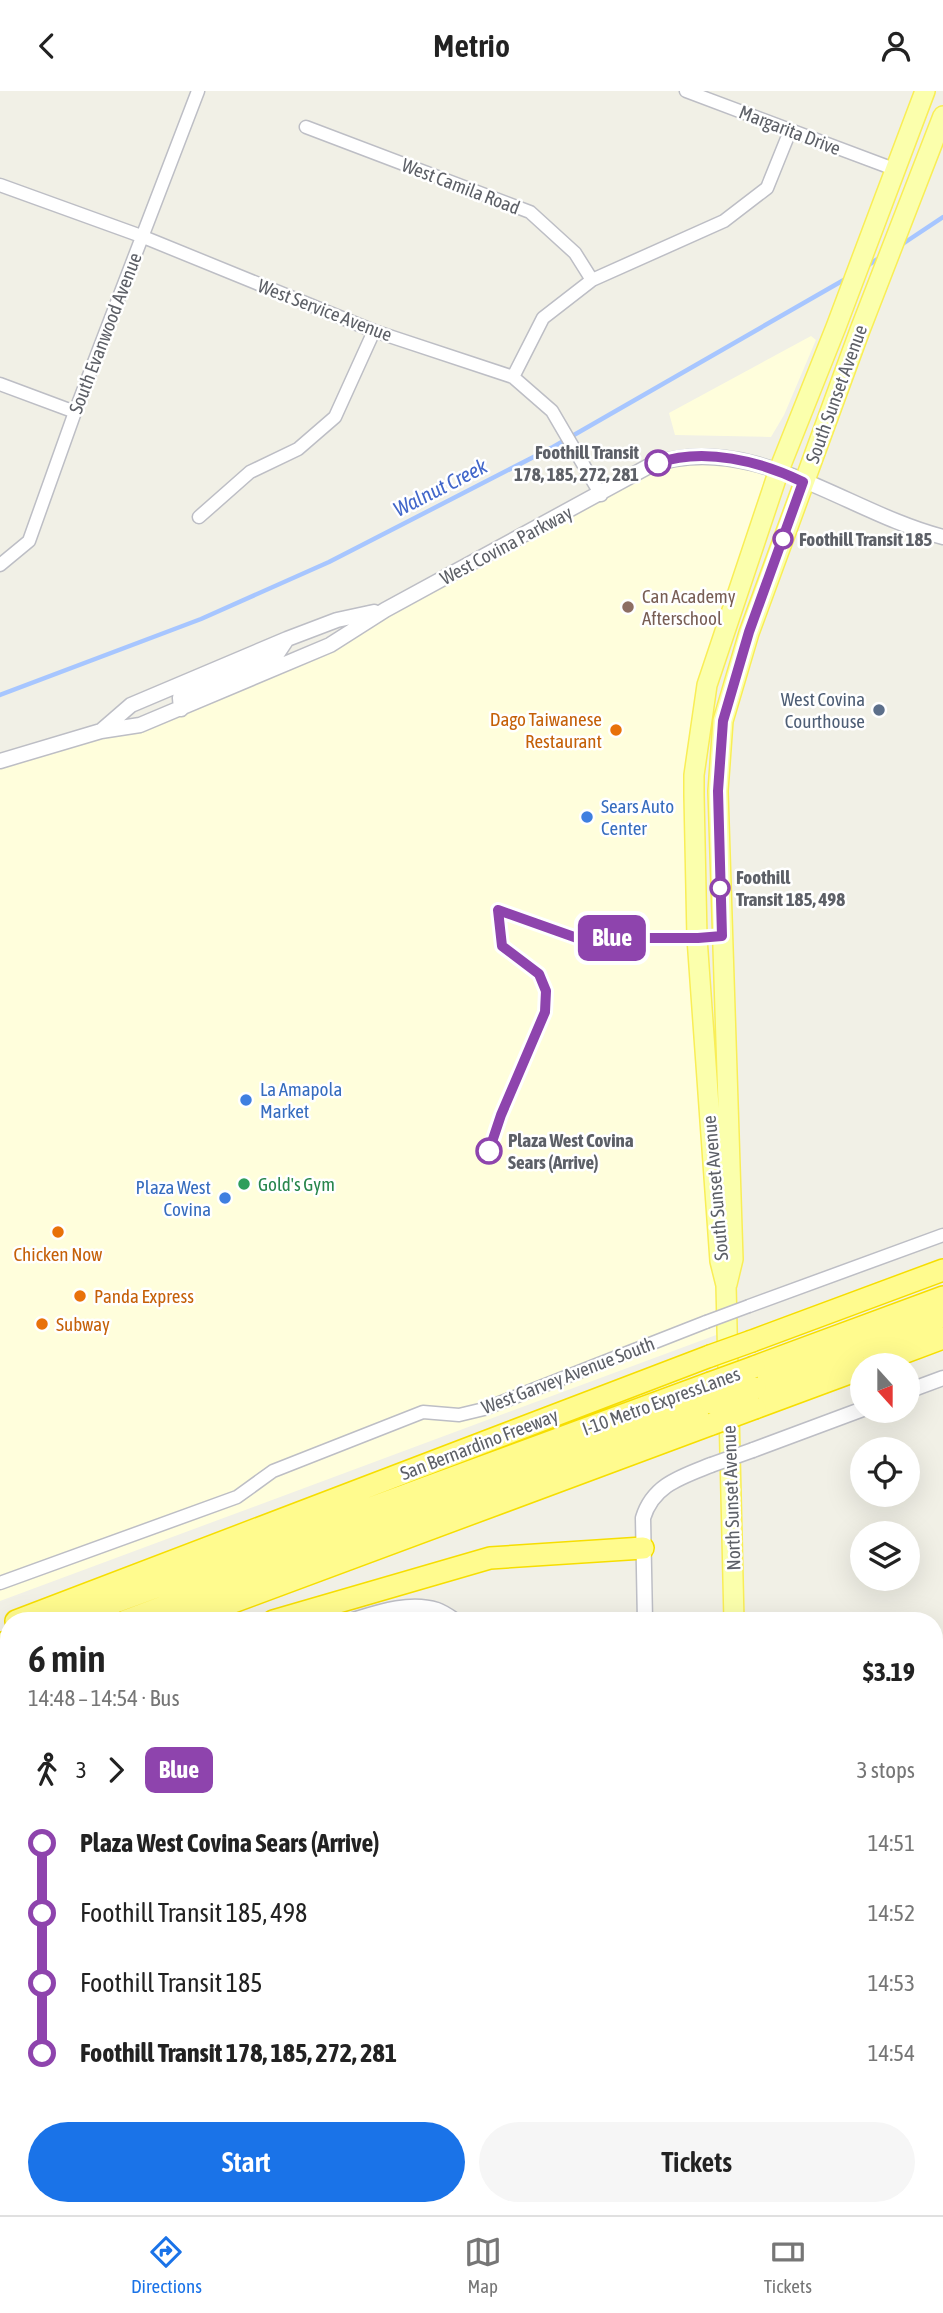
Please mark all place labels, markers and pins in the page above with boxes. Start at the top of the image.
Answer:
place label: Foothill Transit 178, 185, 272, 281 [514,441,640,485]
marker: Foothill Transit 178, 185, 272, 281 [645,450,671,476]
place label: Foothill Transit 185 [799,528,932,550]
marker: Foothill Transit 185 [773,529,793,549]
place label: Can Academy Afterschool [642,585,736,629]
marker: Can Academy Afterschool [620,599,636,615]
place label: West Covina Courthouse [781,688,865,732]
marker: West Covina Courthouse [871,702,887,718]
place label: Dago Taiwanese Restaurant [490,708,602,752]
marker: Dago Taiwanese Restaurant [608,722,624,738]
place label: Sears Auto Center [601,795,674,839]
marker: Sears Auto Center [579,809,595,825]
place label: Foothill Transit 185, 498 [736,866,845,910]
marker: Foothill Transit 185, 498 [710,878,730,898]
place label: La Amapola Market [260,1078,342,1122]
marker: La Amapola Market [238,1092,254,1108]
place label: Plaza West Covina Sears (Arrive) [508,1129,634,1173]
marker: Plaza West Covina Sears (Arrive) [476,1138,502,1164]
place label: Gold's Gym [258,1173,335,1195]
place label: Plaza West Covina [136,1176,211,1220]
marker: Gold's Gym [236,1176,252,1192]
marker: Plaza West Covina [217,1190,233,1206]
marker: Chicken Now [50,1224,66,1240]
place label: Chicken Now [14,1243,103,1265]
place label: Panda Express [94,1285,194,1307]
marker: Panda Express [72,1288,88,1304]
place label: Subway [56,1313,110,1335]
marker: Subway [34,1316,50,1332]

